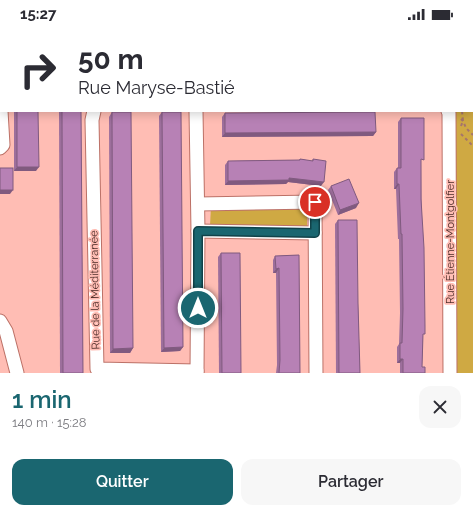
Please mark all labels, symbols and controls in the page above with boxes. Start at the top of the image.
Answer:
text: 15:27 [20,5,56,23]
text: 50 m [78,43,144,76]
icon: right [12,44,64,96]
text: Rue Maryse-Bastié [78,77,235,98]
street label: Rue Étienne-Montgolfier [443,180,457,304]
pin [298,185,332,219]
icon: arrive [304,191,326,213]
street label: Rue de la Méditerranée [87,230,103,350]
position arrow [177,287,219,329]
text: 1 min [12,385,72,414]
button: close [419,386,461,428]
text: 140 m · 15:28 [12,415,87,430]
button: Quitter [12,459,233,505]
button: Partager [241,459,461,505]

